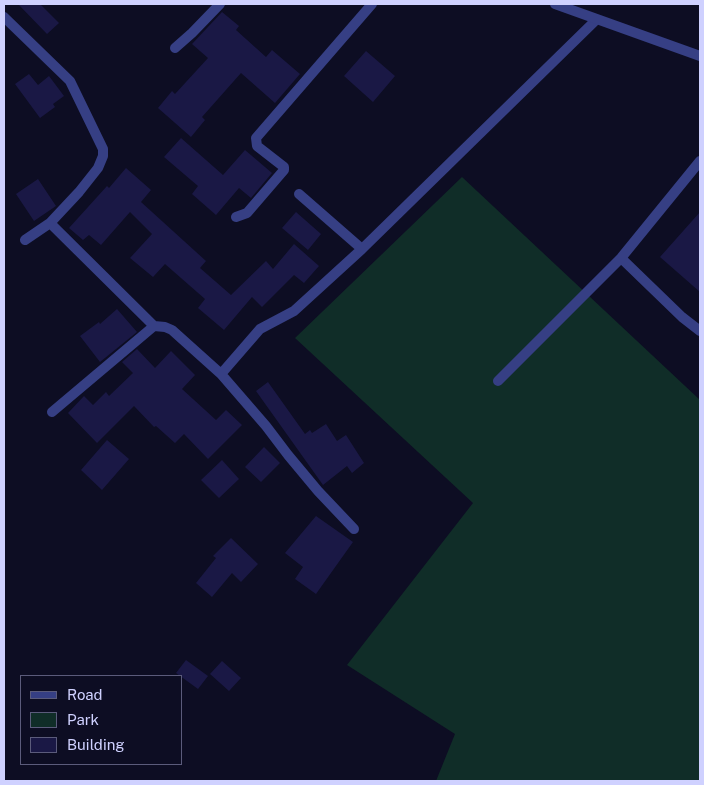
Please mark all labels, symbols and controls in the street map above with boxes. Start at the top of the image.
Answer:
legend [20,675,182,765]
text: Road [67,686,103,703]
text: Park [67,711,99,728]
text: Building [67,736,125,753]

